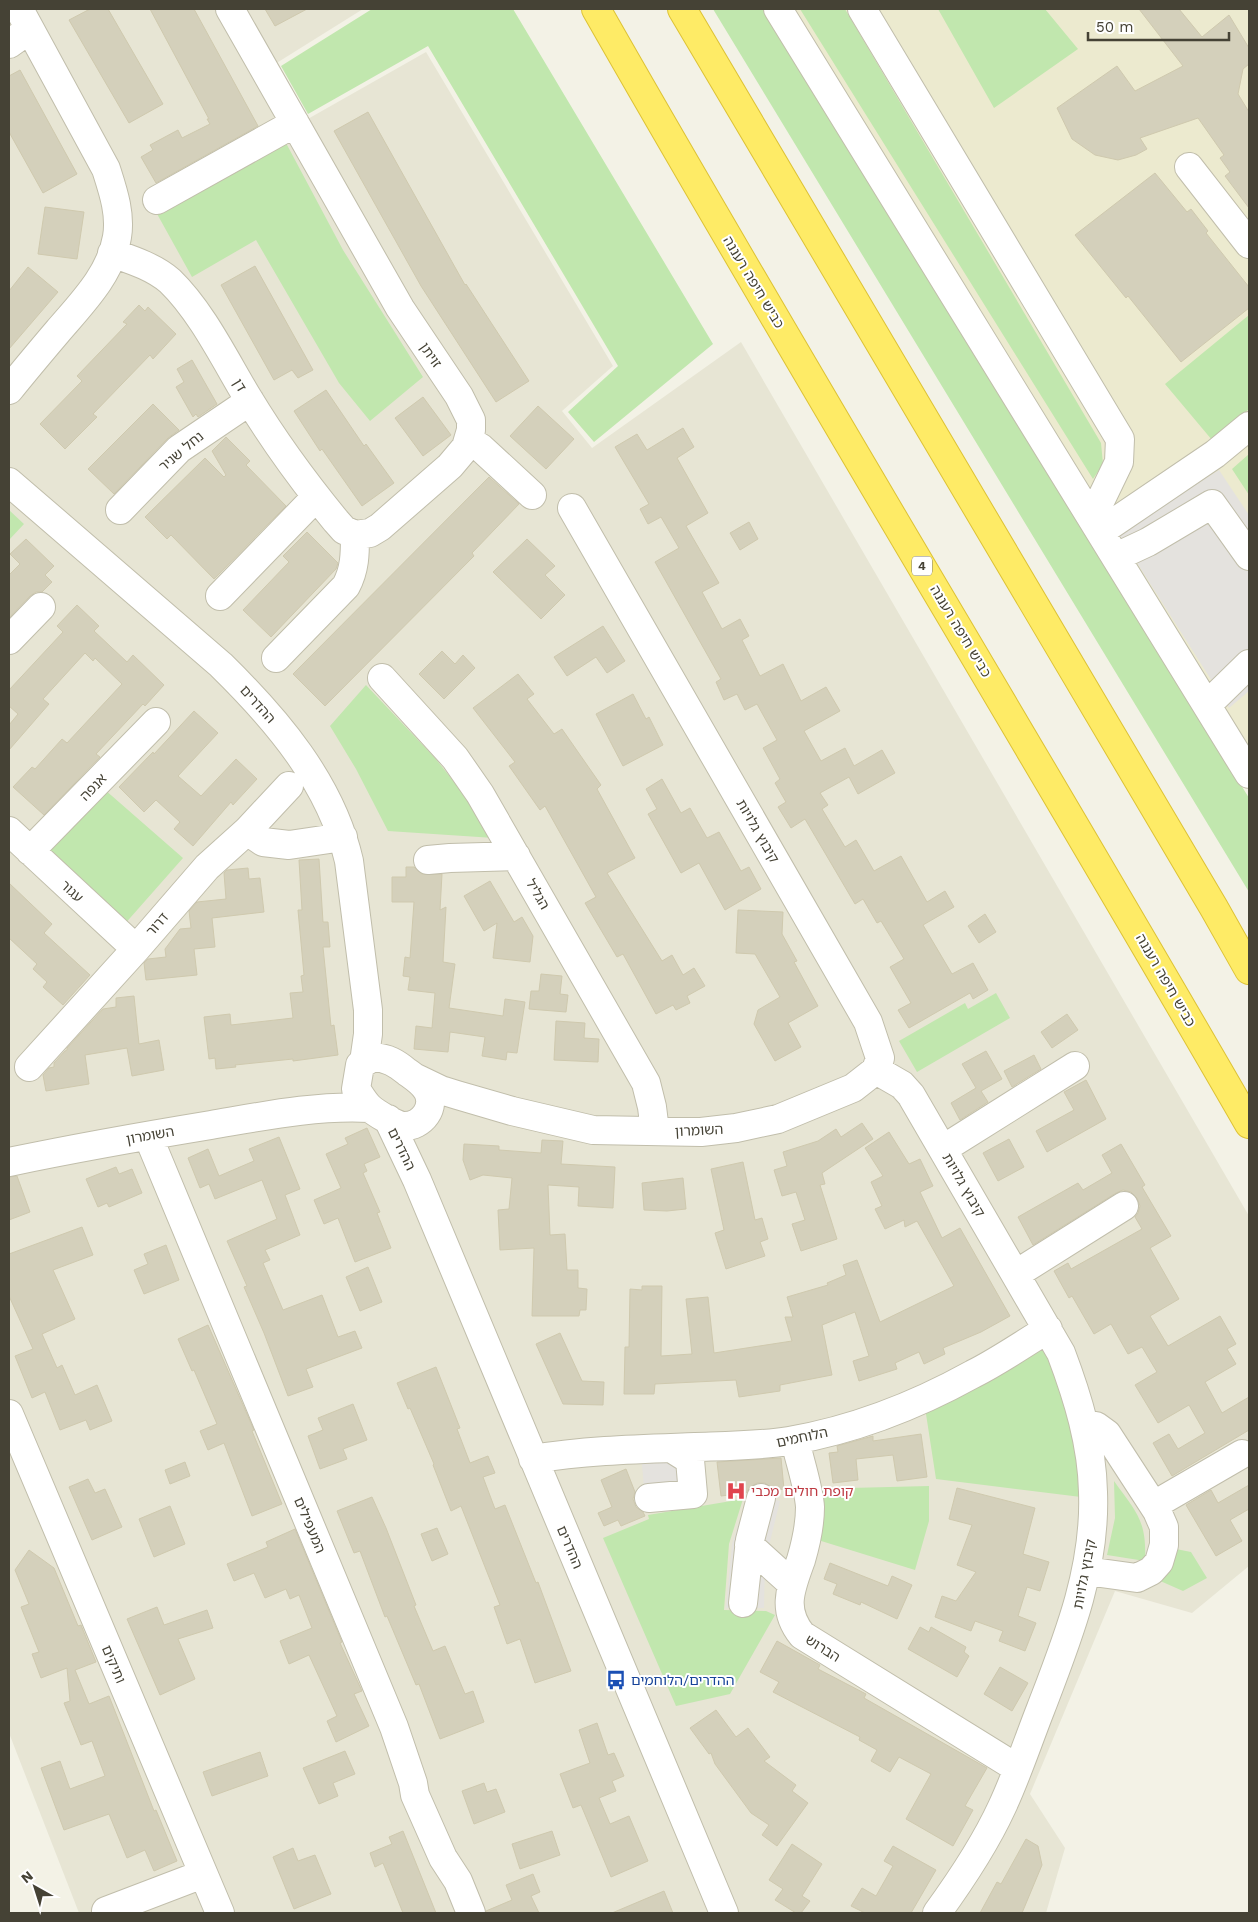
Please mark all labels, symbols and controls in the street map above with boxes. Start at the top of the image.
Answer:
scale bar [1088,10,1229,42]
text: 50 m [1096,18,1133,36]
street label: כביש חיפה רעננה [720,233,788,331]
street label: זויתן [417,339,445,371]
street label: דן [230,376,250,395]
street label: נחל שניר [155,428,207,474]
road number: 4 [912,556,932,576]
street label: כביש חיפה רעננה [927,582,995,680]
street label: ההדרים [237,682,279,726]
street label: אנפה [76,770,110,804]
street label: קיבוץ גלויות [733,796,783,866]
street label: הגליל [523,876,553,912]
street label: עגור [57,877,87,905]
street label: דרור [143,909,172,939]
street label: כביש חיפה רעננה [1133,931,1199,1029]
street label: השומרון [674,1121,724,1139]
street label: השומרון [125,1123,175,1147]
street label: ההדרים [385,1125,419,1173]
street label: קיבוץ גלויות [939,1150,989,1220]
street label: הלוחמים [775,1424,829,1450]
hospital icon: קופת חולים מכבי [725,1480,747,1502]
place label: קופת חולים מכבי [751,1483,854,1499]
street label: המעפילים [291,1495,329,1555]
street label: ההדרים [554,1523,586,1571]
street label: קיבוץ גלויות [1069,1537,1099,1610]
street label: הברוש [803,1631,843,1665]
street label: ותיקים [99,1643,129,1685]
bus stop icon: ההדרים/הלוחמים [605,1669,627,1691]
place label: ההדרים/הלוחמים [631,1672,734,1688]
north arrow [10,1862,60,1912]
text: N [18,1867,36,1886]

